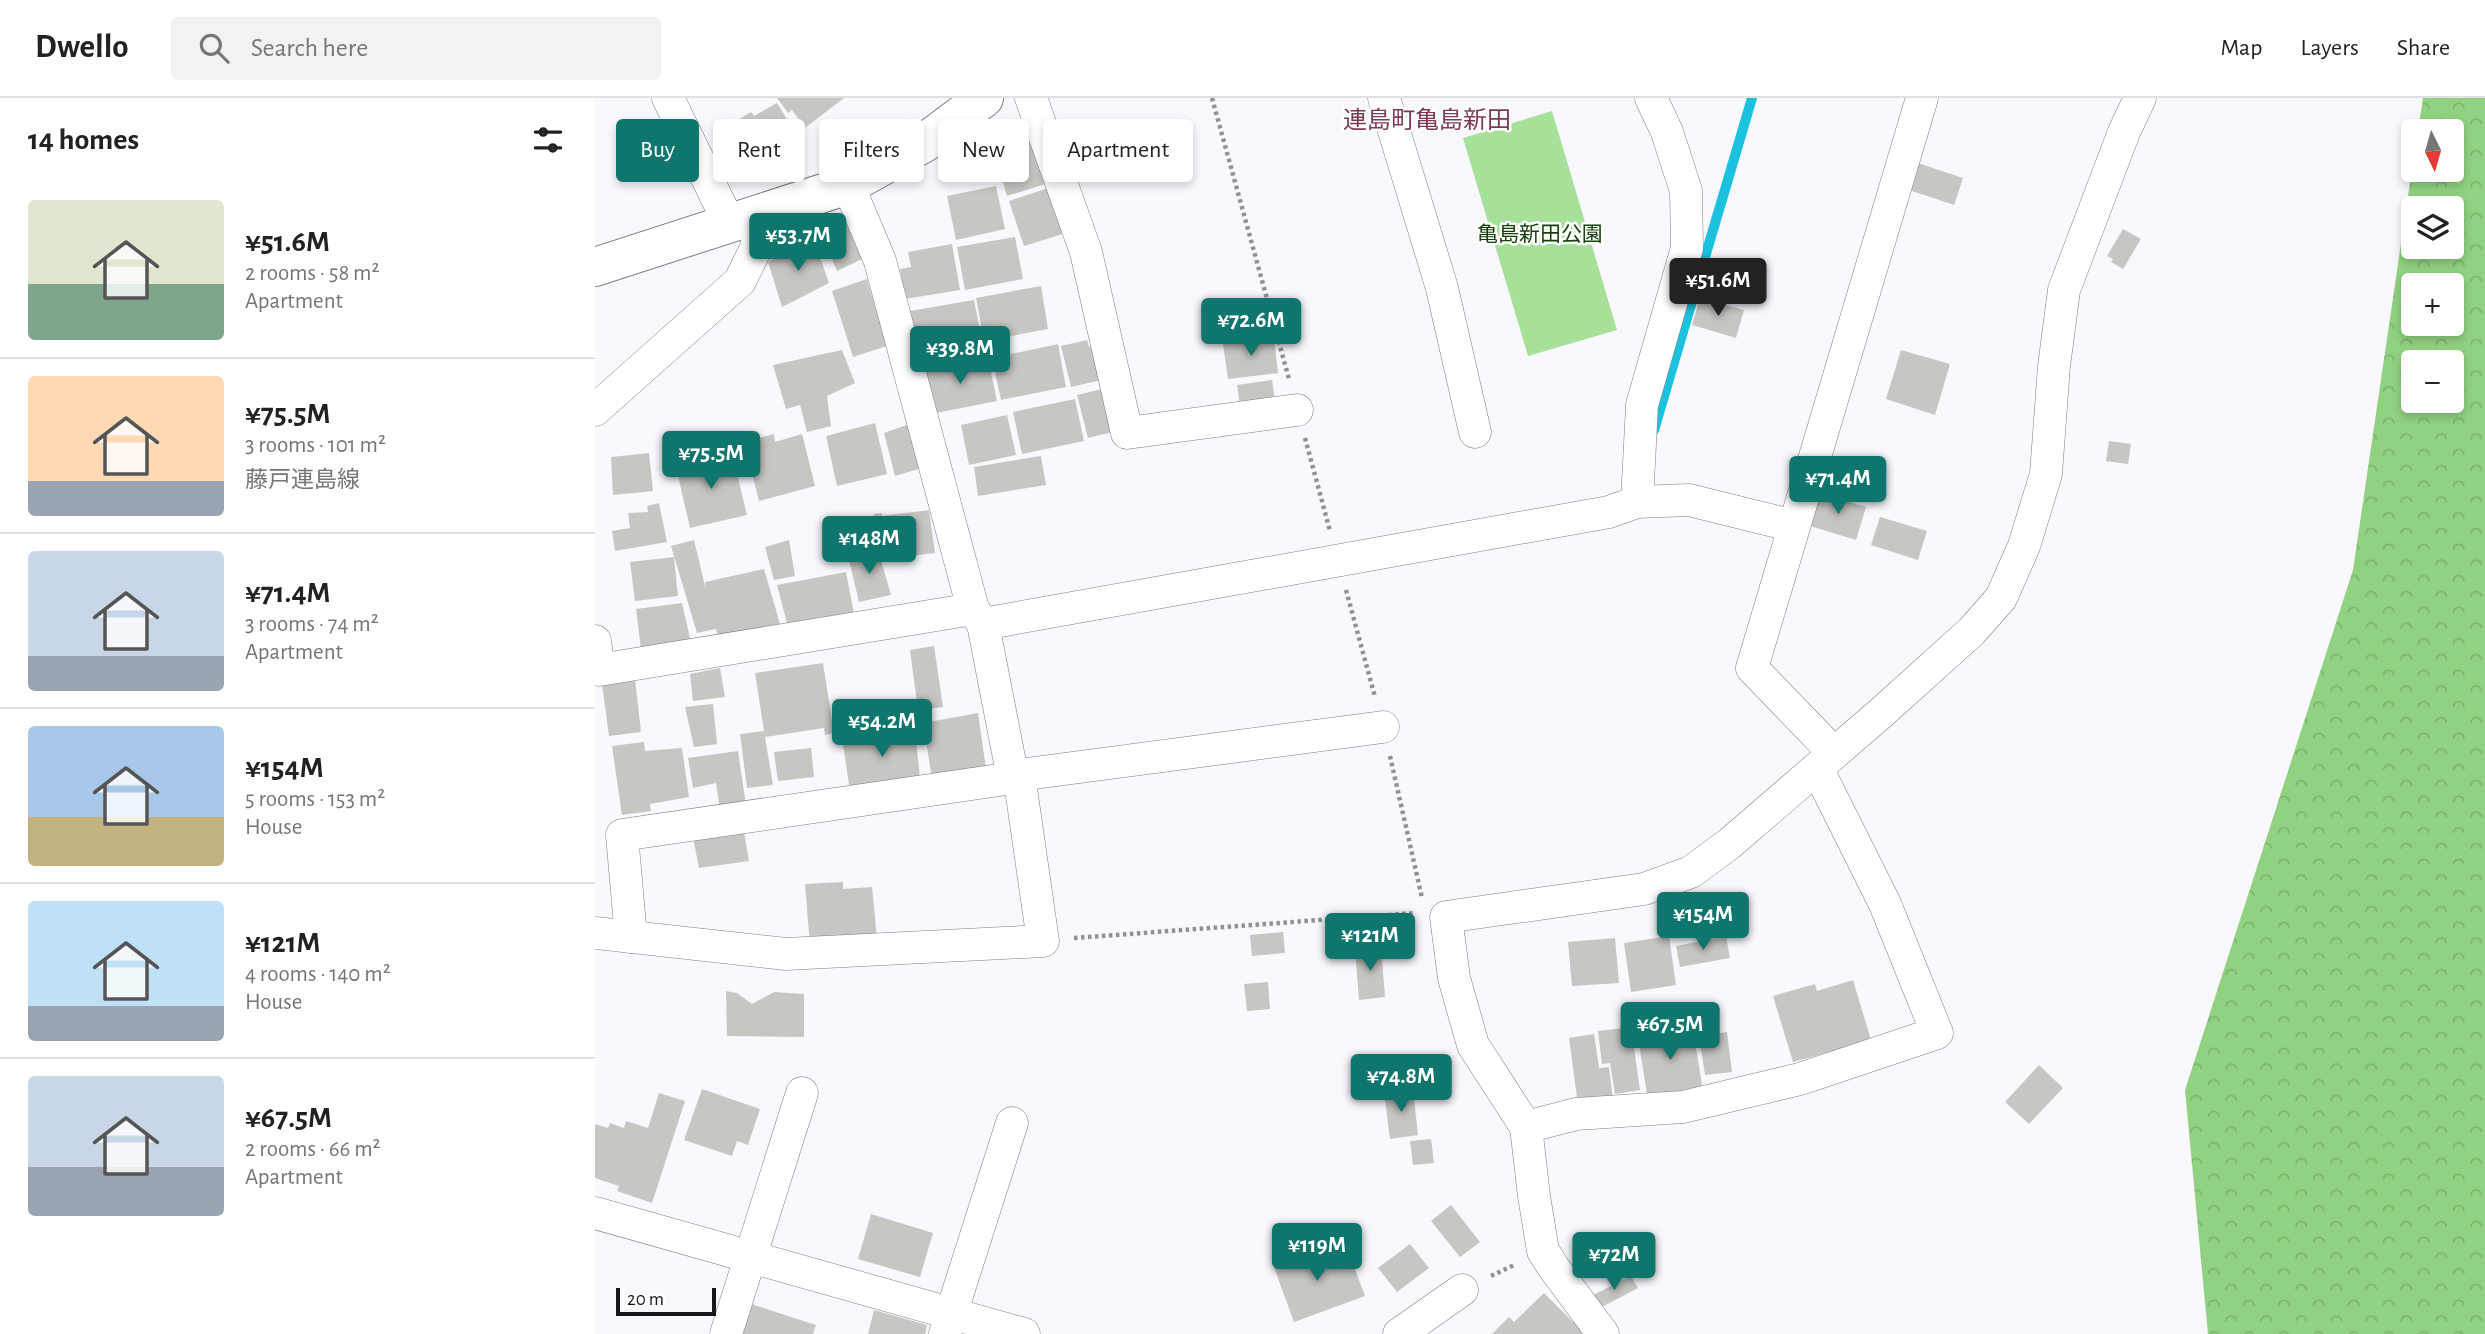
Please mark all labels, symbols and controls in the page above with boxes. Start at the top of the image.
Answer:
search box [171,17,661,80]
icon: search [195,29,233,67]
text: Dwello [35,31,129,64]
text: Search here [251,35,368,61]
text: Map [2220,36,2262,60]
text: Layers [2300,36,2359,60]
text: Share [2397,36,2450,60]
district label: 連島町亀島新田 [1343,107,1511,133]
chip: Buy [616,119,699,182]
chip: Rent [713,119,805,182]
chip: Filters [819,119,924,182]
chip: New [938,119,1029,182]
chip: Apartment [1043,119,1193,182]
north arrow [2401,119,2464,182]
map controls [2401,119,2464,413]
icon: filters [529,121,567,159]
text: 14 homes [28,125,139,155]
button: layers [2401,196,2464,259]
pin: ¥53.7M [741,214,855,273]
park label: 亀島新田公園 [1477,223,1603,245]
text: ¥53.7M [765,224,831,247]
text: ¥51.6M [245,227,330,257]
icon: home [84,228,168,312]
pin: ¥51.6M [1661,258,1775,318]
text: 2 rooms · 58 m² [245,262,380,285]
text: ¥51.6M [1685,269,1751,292]
button: + [2401,273,2464,336]
text: Apartment [245,290,343,313]
pin: ¥72.6M [1194,299,1308,358]
text: ¥72.6M [1217,309,1285,332]
pin: ¥39.8M [903,327,1017,386]
text: ¥39.8M [926,337,994,360]
button: − [2401,350,2464,413]
text: ¥75.5M [245,399,330,429]
icon: home [84,404,168,488]
pin: ¥75.5M [654,432,768,491]
text: 3 rooms · 101 m² [245,434,386,457]
text: ¥75.5M [678,442,744,465]
pin: ¥71.4M [1781,456,1895,516]
text: ¥71.4M [1805,467,1871,490]
text: 藤戸連島線 [245,469,360,492]
pin: ¥148M [820,517,918,576]
text: ¥148M [838,527,900,550]
text: ¥71.4M [245,578,330,608]
icon: home [84,579,168,663]
text: 3 rooms · 74 m² [245,613,379,636]
text: Apartment [245,641,343,664]
pin: ¥54.2M [825,700,939,759]
text: ¥54.2M [848,710,916,733]
text: ¥154M [245,753,324,783]
icon: home [84,754,168,838]
text: 5 rooms · 153 m² [245,788,385,811]
text: House [245,816,302,839]
pin: ¥154M [1654,892,1752,952]
text: ¥154M [1673,903,1733,926]
pin: ¥121M [1321,914,1419,973]
text: ¥121M [1341,924,1399,947]
text: ¥121M [245,928,320,958]
icon: home [84,929,168,1013]
text: 4 rooms · 140 m² [245,963,391,986]
text: House [245,991,302,1014]
pin: ¥67.5M [1613,1002,1727,1062]
text: ¥67.5M [1637,1013,1703,1036]
pin: ¥74.8M [1344,1054,1458,1114]
text: ¥74.8M [1367,1065,1435,1088]
text: ¥67.5M [245,1103,332,1133]
icon: home [84,1104,168,1188]
text: 2 rooms · 66 m² [245,1138,381,1161]
text: Apartment [245,1166,343,1189]
pin: ¥119M [1268,1224,1366,1283]
pin: ¥72M [1573,1232,1655,1292]
text: ¥119M [1288,1234,1346,1257]
text: ¥72M [1588,1243,1640,1266]
scale bar [616,1285,716,1317]
text: 20 m [627,1290,664,1309]

